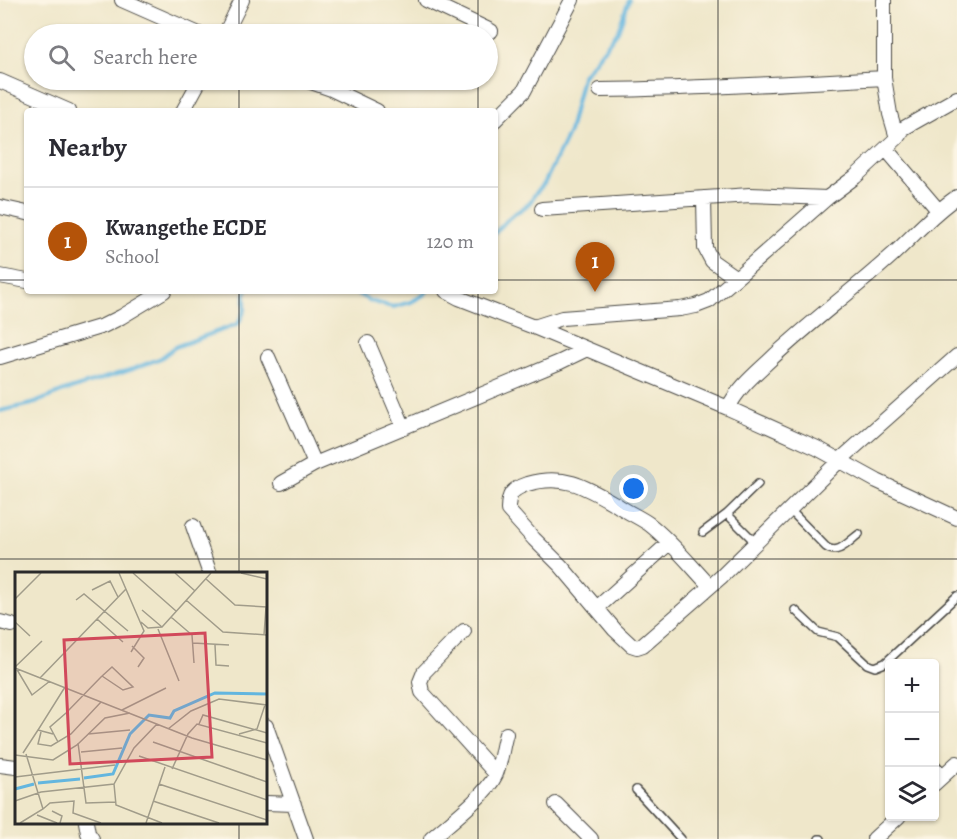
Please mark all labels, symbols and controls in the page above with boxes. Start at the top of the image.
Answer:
search box [24,24,498,90]
icon: search [45,41,78,74]
text: Search here [93,42,198,72]
text: Nearby [48,130,127,165]
text: Kwangethe ECDE [105,213,267,243]
text: 1 [64,228,71,255]
text: 120 m [426,228,474,255]
pin: 1 [576,242,614,292]
text: School [105,243,159,270]
your location [619,474,648,503]
inset map [15,572,267,824]
map controls [885,659,939,821]
button: + [885,659,939,713]
button: − [885,713,939,767]
button: layers [885,767,939,821]

